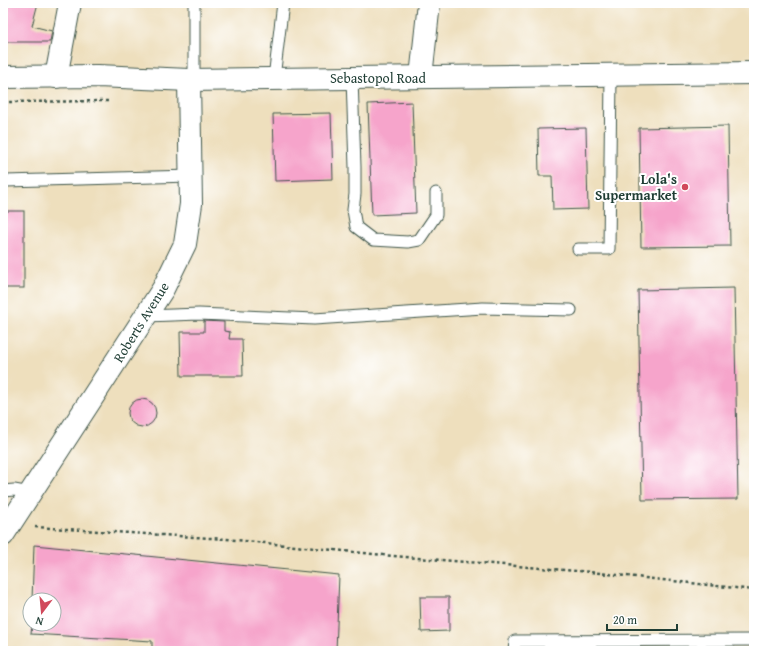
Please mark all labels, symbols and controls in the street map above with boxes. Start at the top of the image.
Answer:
street label: Sebastopol Road [330,68,426,88]
place label: Lola's Supermarket [595,169,678,205]
marker: Lola's Supermarket [680,182,690,192]
street label: Roberts Avenue [108,278,174,366]
north arrow [22,592,62,632]
scale bar [607,606,677,632]
text: 20 m [613,611,637,628]
text: N [33,613,45,630]

